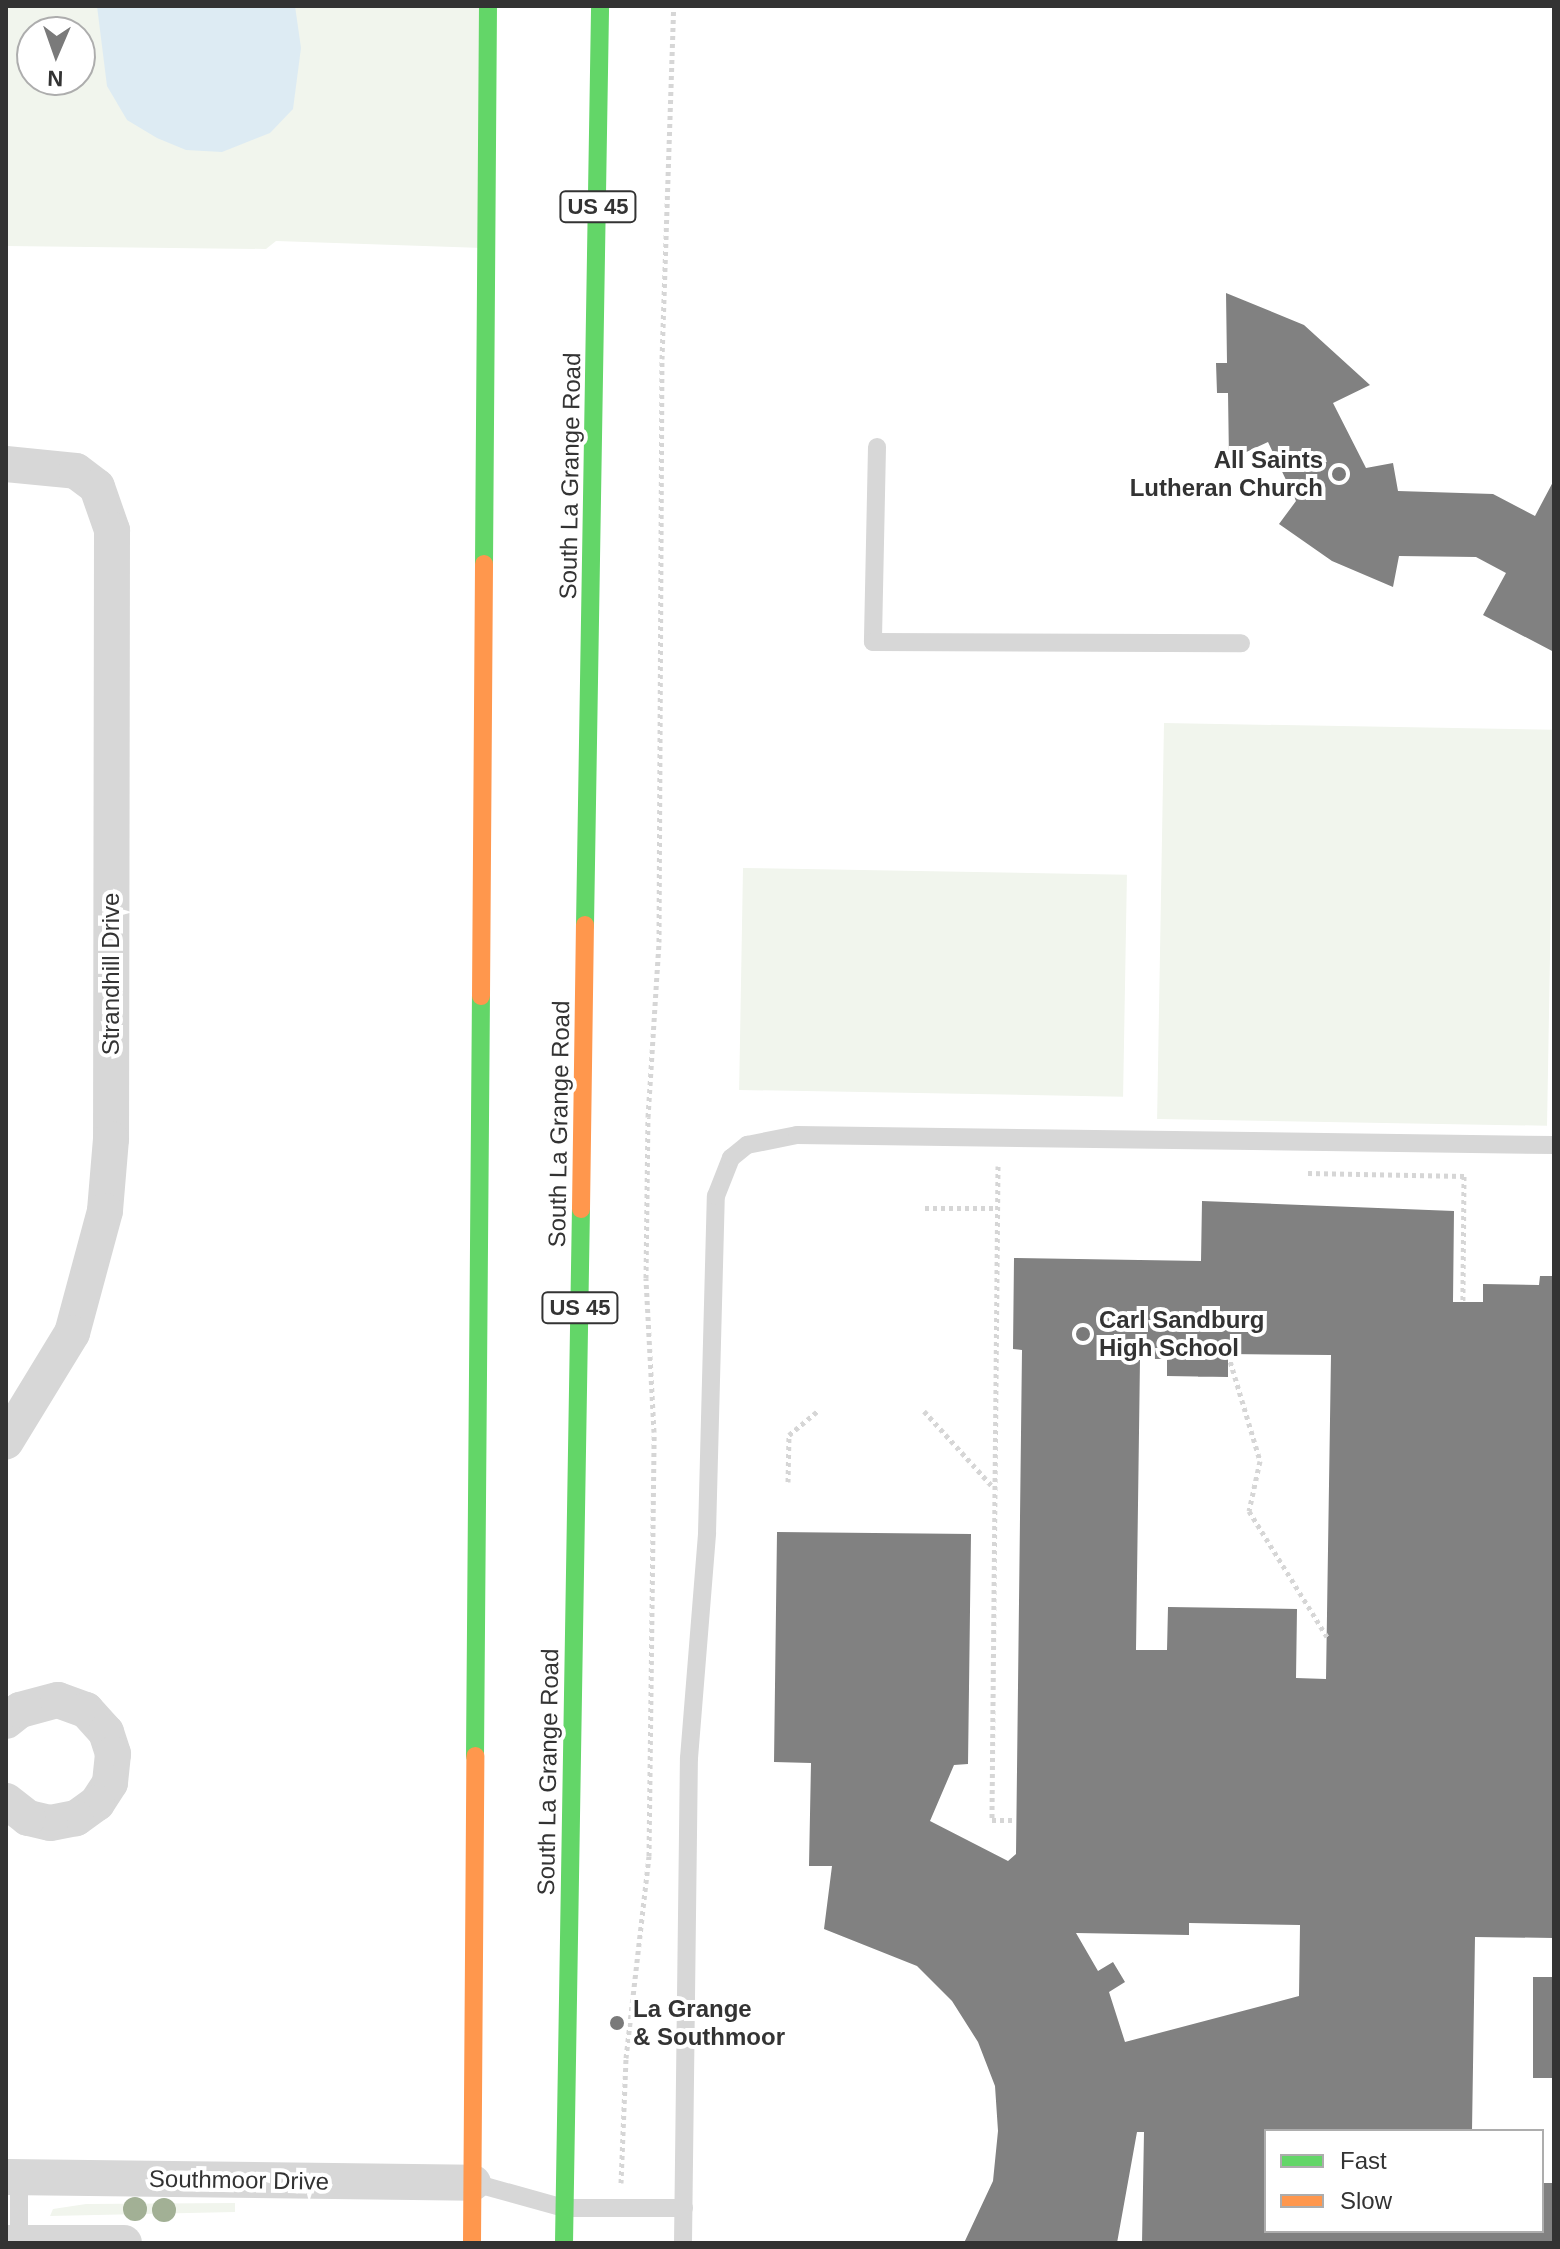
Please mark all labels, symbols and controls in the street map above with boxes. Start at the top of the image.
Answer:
north arrow [16,16,96,96]
text: N [47,66,64,91]
road number: US 45 [558,189,638,225]
street label: South La Grange Road [553,352,587,600]
place label: All Saints Lutheran Church [1130,446,1323,502]
marker: All Saints Lutheran Church [1330,465,1348,483]
street label: Strandhill Drive [97,893,125,1055]
street label: South La Grange Road [542,1000,576,1248]
road number: US 45 [540,1290,620,1326]
place label: Carl Sandburg High School [1099,1306,1264,1362]
marker: Carl Sandburg High School [1074,1325,1092,1343]
street label: South La Grange Road [531,1648,565,1896]
place label: La Grange & Southmoor [633,1995,785,2051]
marker: La Grange & Southmoor [608,2014,626,2032]
legend [1264,2129,1544,2233]
text: Fast [1340,2147,1387,2174]
street label: Southmoor Drive [149,2164,329,2196]
text: Slow [1340,2187,1392,2214]

